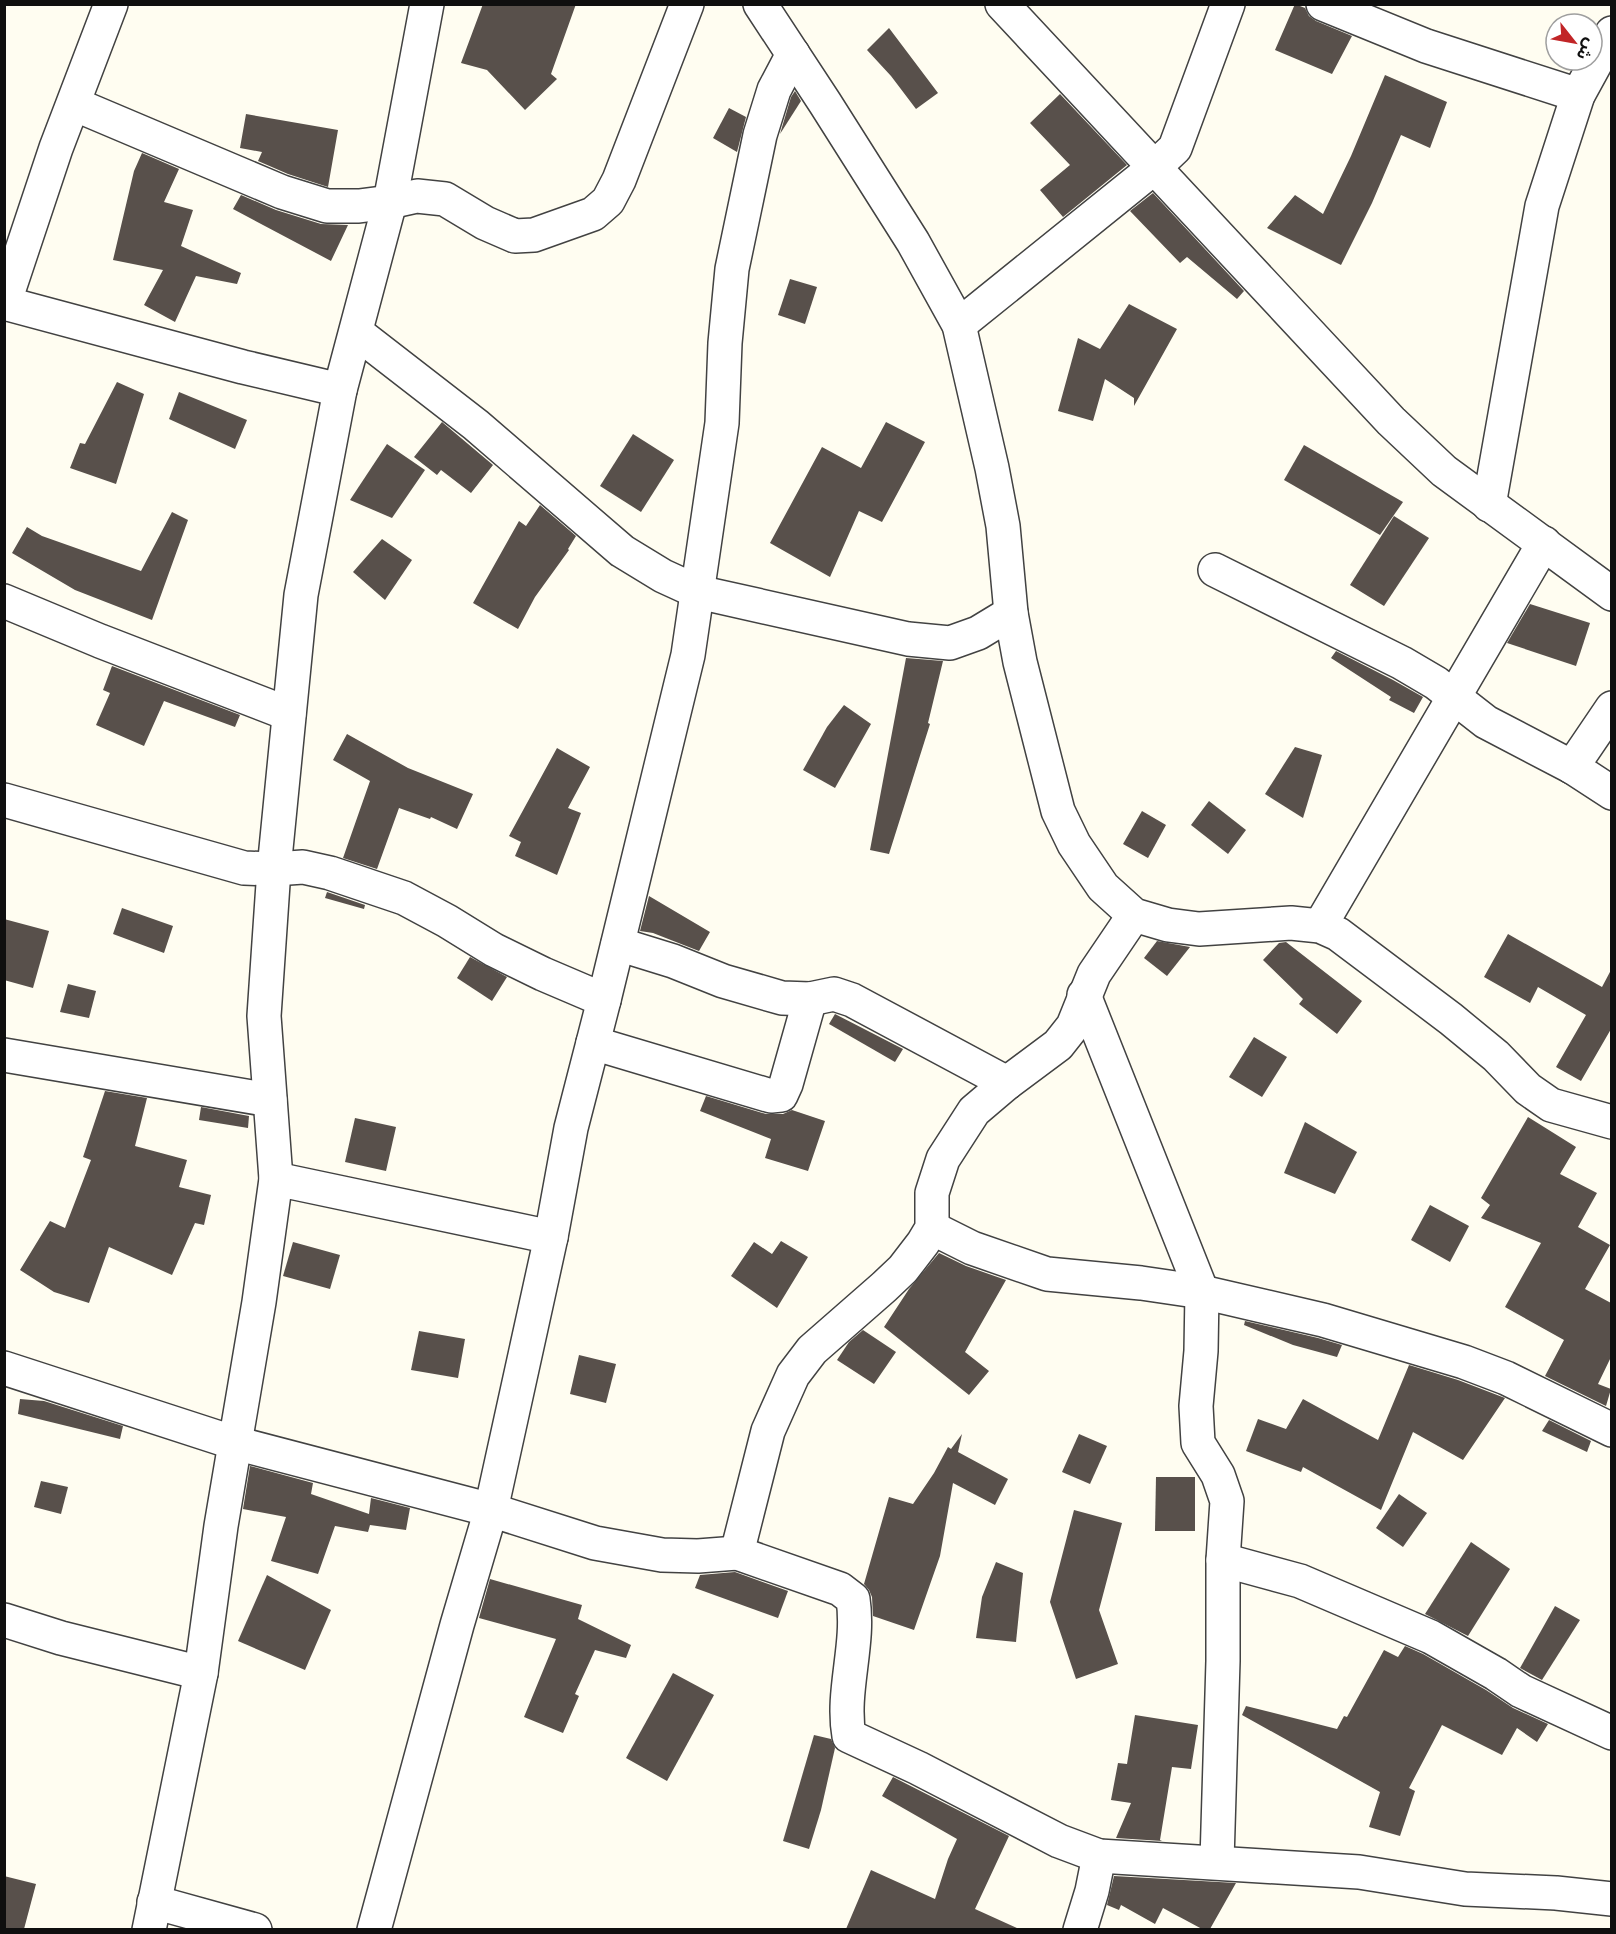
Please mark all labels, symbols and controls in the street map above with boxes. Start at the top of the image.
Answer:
north arrow [1544,12,1604,72]
text: ش [1573,35,1601,64]

